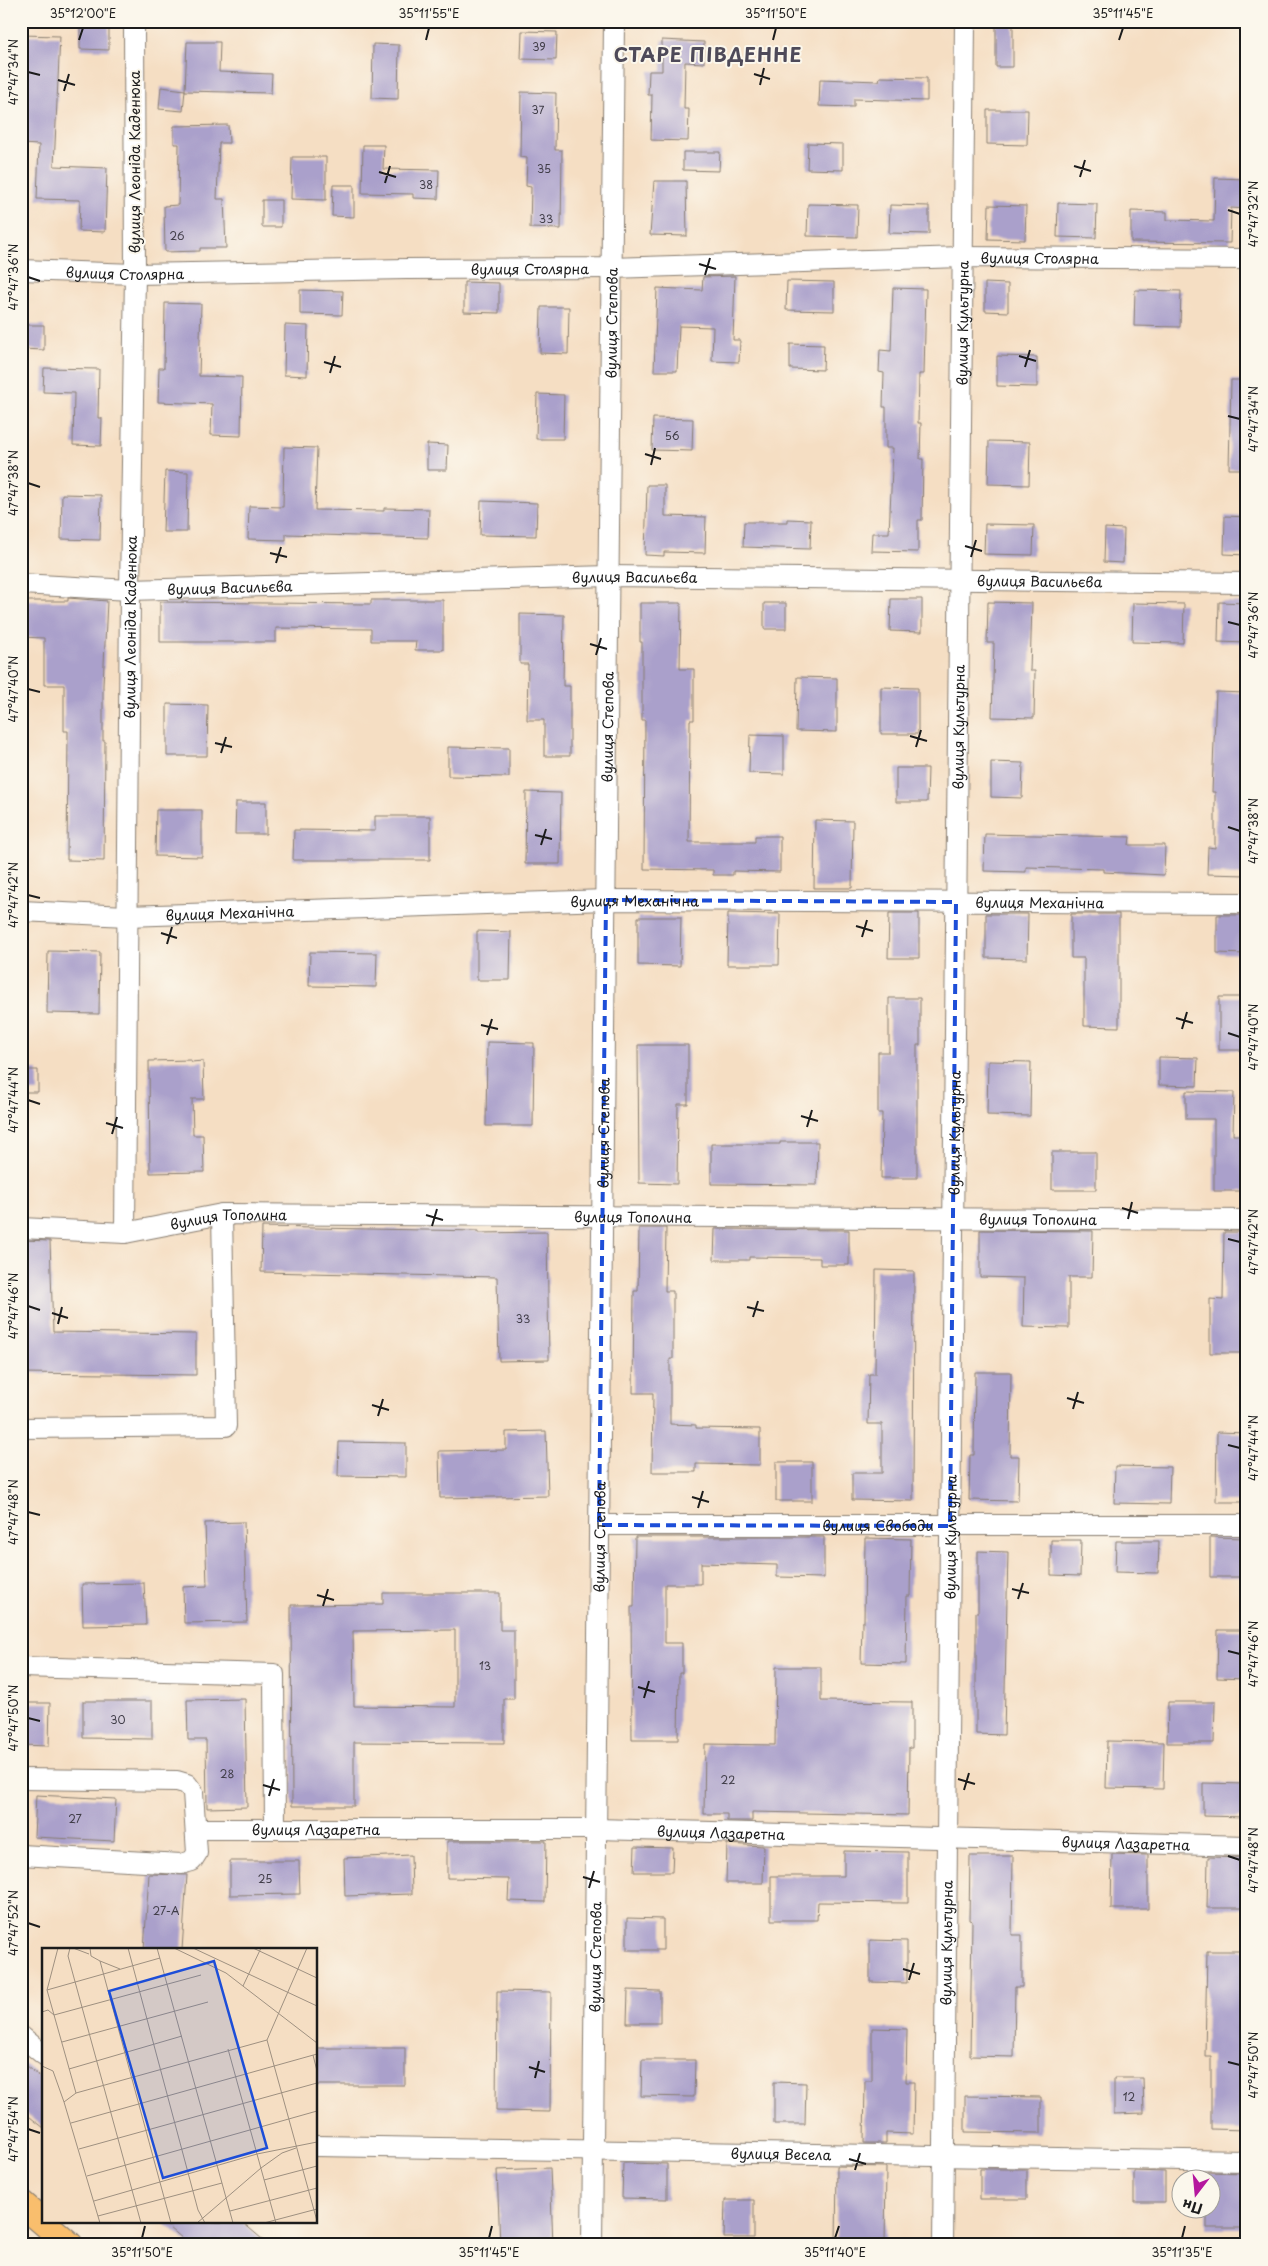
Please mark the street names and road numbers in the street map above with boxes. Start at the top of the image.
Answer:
street label: вулиця Леоніда Каденюка [124,70,145,253]
street label: вулиця Столярна [980,247,1099,268]
street label: вулиця Столярна [471,258,589,279]
street label: вулиця Культурна [951,260,973,386]
street label: вулиця Столярна [65,261,185,285]
street label: вулиця Степова [600,267,622,379]
street label: вулиця Леоніда Каденюка [119,535,141,719]
street label: вулиця Васильєва [572,565,698,588]
street label: вулиця Васильєва [977,570,1103,592]
street label: вулиця Васильєва [167,575,293,599]
street label: вулиця Культурна [947,664,969,790]
street label: вулиця Степова [596,671,618,783]
street label: вулиця Механічна [570,889,699,912]
street label: вулиця Механічна [975,891,1104,913]
street label: вулиця Механічна [165,900,295,925]
street label: вулиця Культурна [943,1070,965,1196]
street label: вулиця Степова [592,1077,614,1189]
street label: вулиця Тополина [168,1204,287,1234]
street label: вулиця Тополина [574,1206,692,1227]
street label: вулиця Тополина [979,1208,1097,1230]
street label: вулиця Культурна [939,1474,961,1600]
street label: вулиця Степова [588,1481,610,1592]
street label: вулиця Свободи [822,1515,934,1536]
street label: вулиця Лазаретна [252,1819,380,1840]
street label: вулиця Лазаретна [657,1820,786,1844]
street label: вулиця Лазаретна [1061,1831,1190,1855]
street label: вулиця Культурна [935,1880,957,2006]
street label: вулиця Степова [584,1901,606,2012]
street label: вулиця Весела [730,2142,832,2165]

